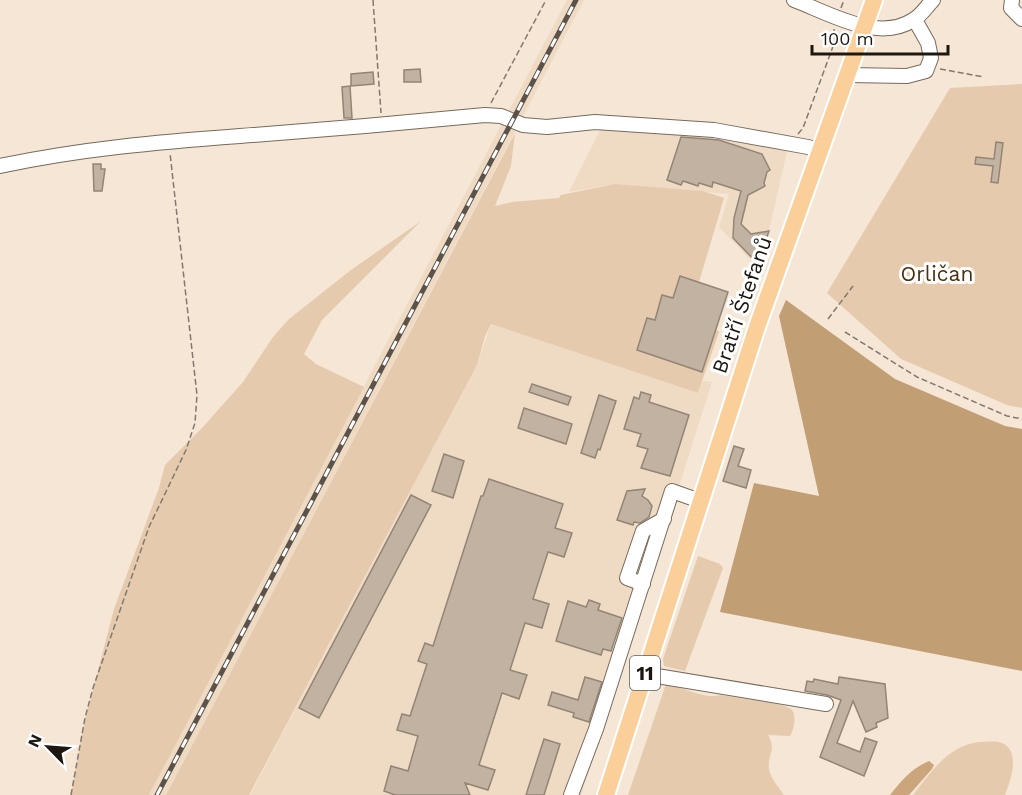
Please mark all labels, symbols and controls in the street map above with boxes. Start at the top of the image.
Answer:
scale bar [812,18,948,56]
text: 100 m [821,28,874,49]
street label: Bratří Štefanů [706,233,777,377]
park label: Orličan [901,261,973,286]
road number: 11 [630,656,660,690]
north arrow [18,717,78,777]
text: N [24,731,46,750]

